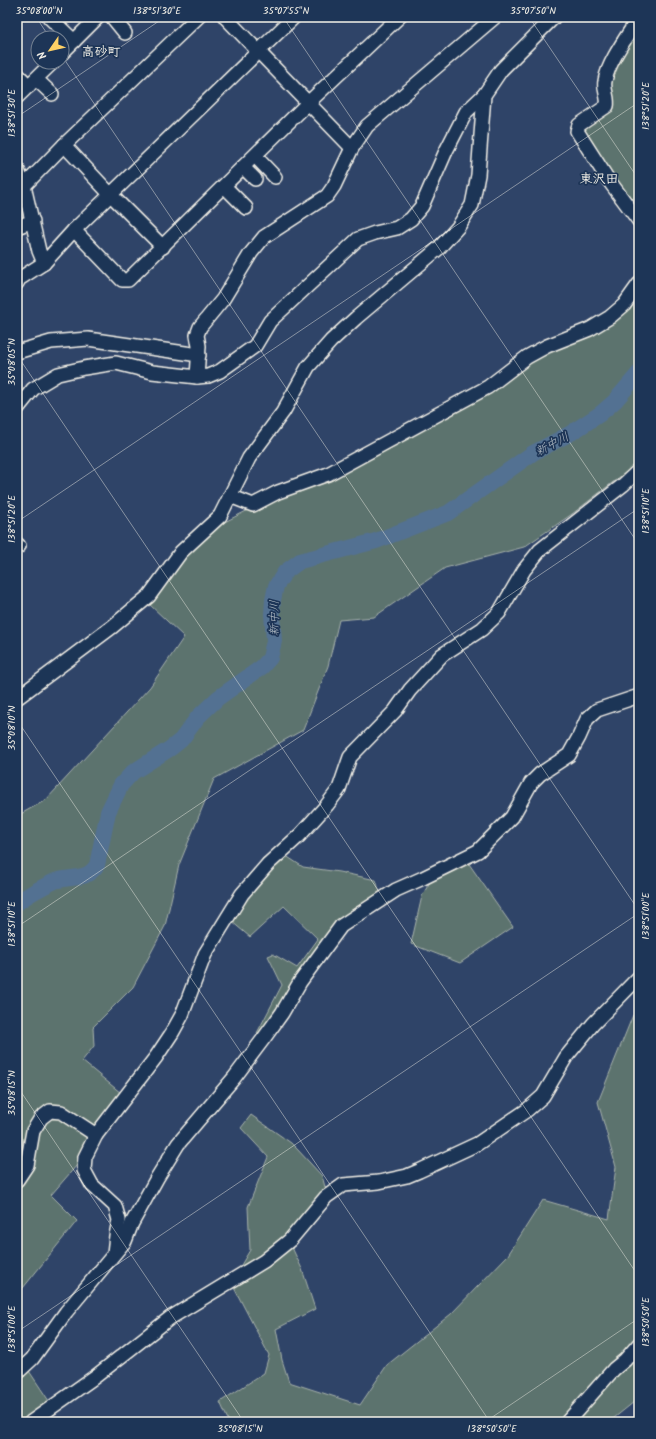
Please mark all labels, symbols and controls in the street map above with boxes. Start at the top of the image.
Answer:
text: 35°08'00"N [15,3,63,19]
text: 138°51'30"E [133,3,182,19]
text: 35°07'55"N [263,3,309,19]
text: 35°07'50"N [510,3,556,19]
north arrow [30,30,70,70]
district label: 高砂町 [81,42,121,63]
text: N [33,47,52,63]
text: 138°51'20"E [638,81,654,130]
text: 138°51'30"E [4,88,20,137]
district label: 東沢田 [579,169,619,190]
text: 35°08'05"N [4,338,20,386]
water label: 新中川 [532,428,573,461]
text: 138°51'10"E [638,487,654,534]
text: 138°51'20"E [4,494,20,543]
water label: 新中川 [265,600,284,636]
text: 35°08'10"N [4,705,20,751]
text: 138°51'00"E [638,891,654,940]
text: 138°51'10"E [4,900,20,947]
text: 35°08'15"N [4,1070,20,1116]
text: 138°50'50"E [638,1296,654,1347]
text: 138°51'00"E [4,1304,20,1353]
text: 35°08'15"N [217,1421,263,1437]
text: 138°50'50"E [467,1421,518,1437]

